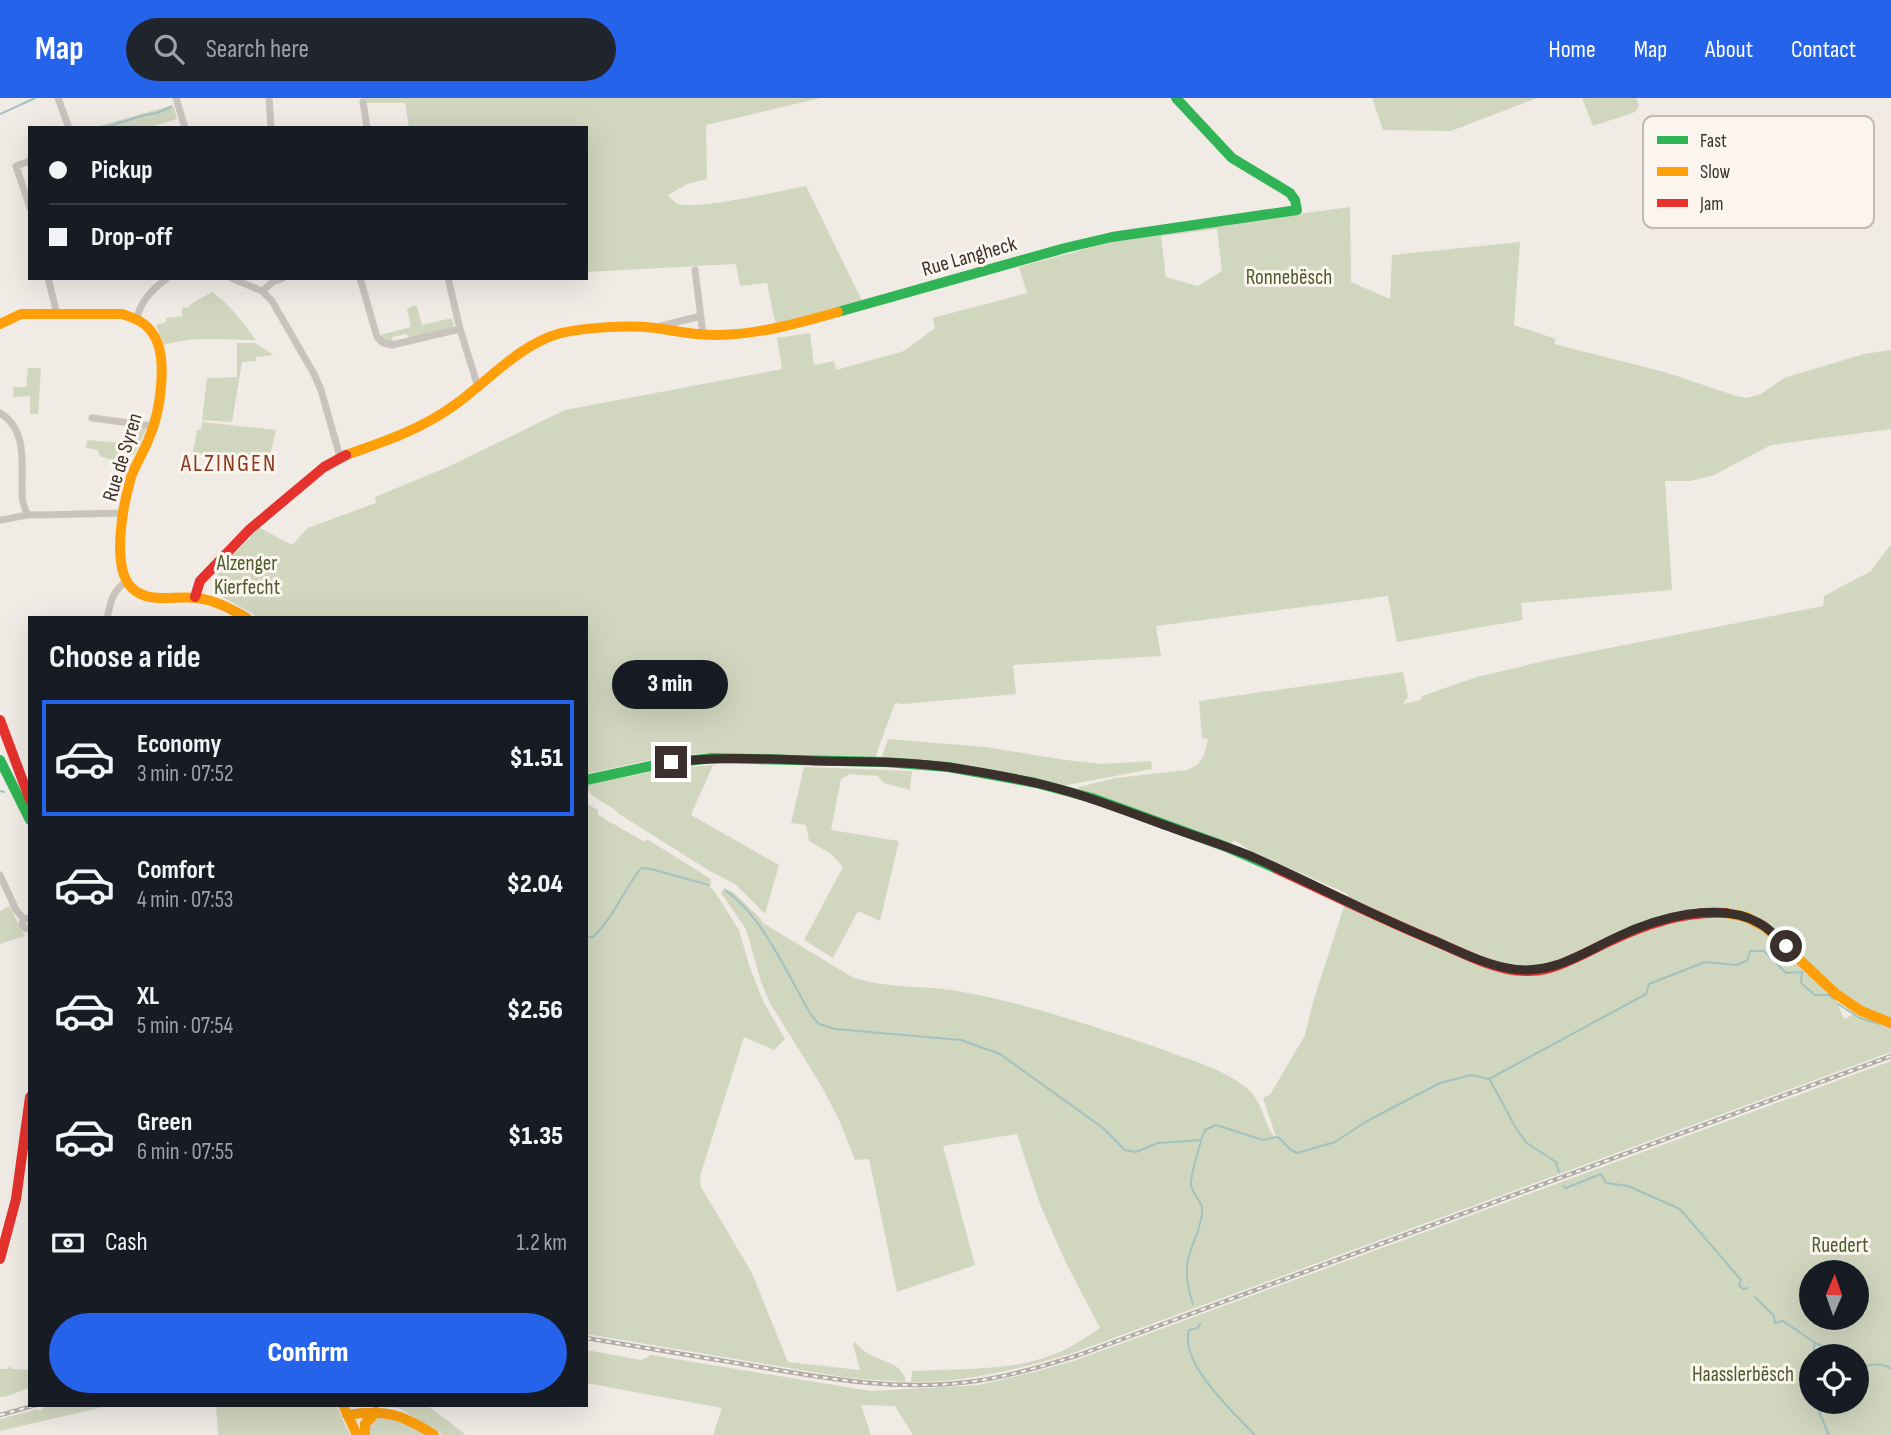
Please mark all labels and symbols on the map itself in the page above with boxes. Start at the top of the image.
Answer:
legend [1643,116,1874,228]
text: Fast [1700,130,1727,153]
text: Slow [1700,161,1730,184]
text: Jam [1699,193,1723,216]
street label: Rue Langheck [919,231,1019,282]
park label: Ronnebësch [1246,265,1332,290]
street label: Rue de Syren [97,410,148,504]
district label: ALZINGEN [180,449,277,478]
park label: Alzenger Kierfecht [214,551,280,600]
callout: 3 min [613,660,729,710]
route end [655,746,687,778]
route start [1770,930,1802,962]
park label: Ruedert [1812,1233,1868,1258]
north arrow [1799,1260,1869,1330]
park label: Haasslerbësch [1692,1362,1794,1387]

